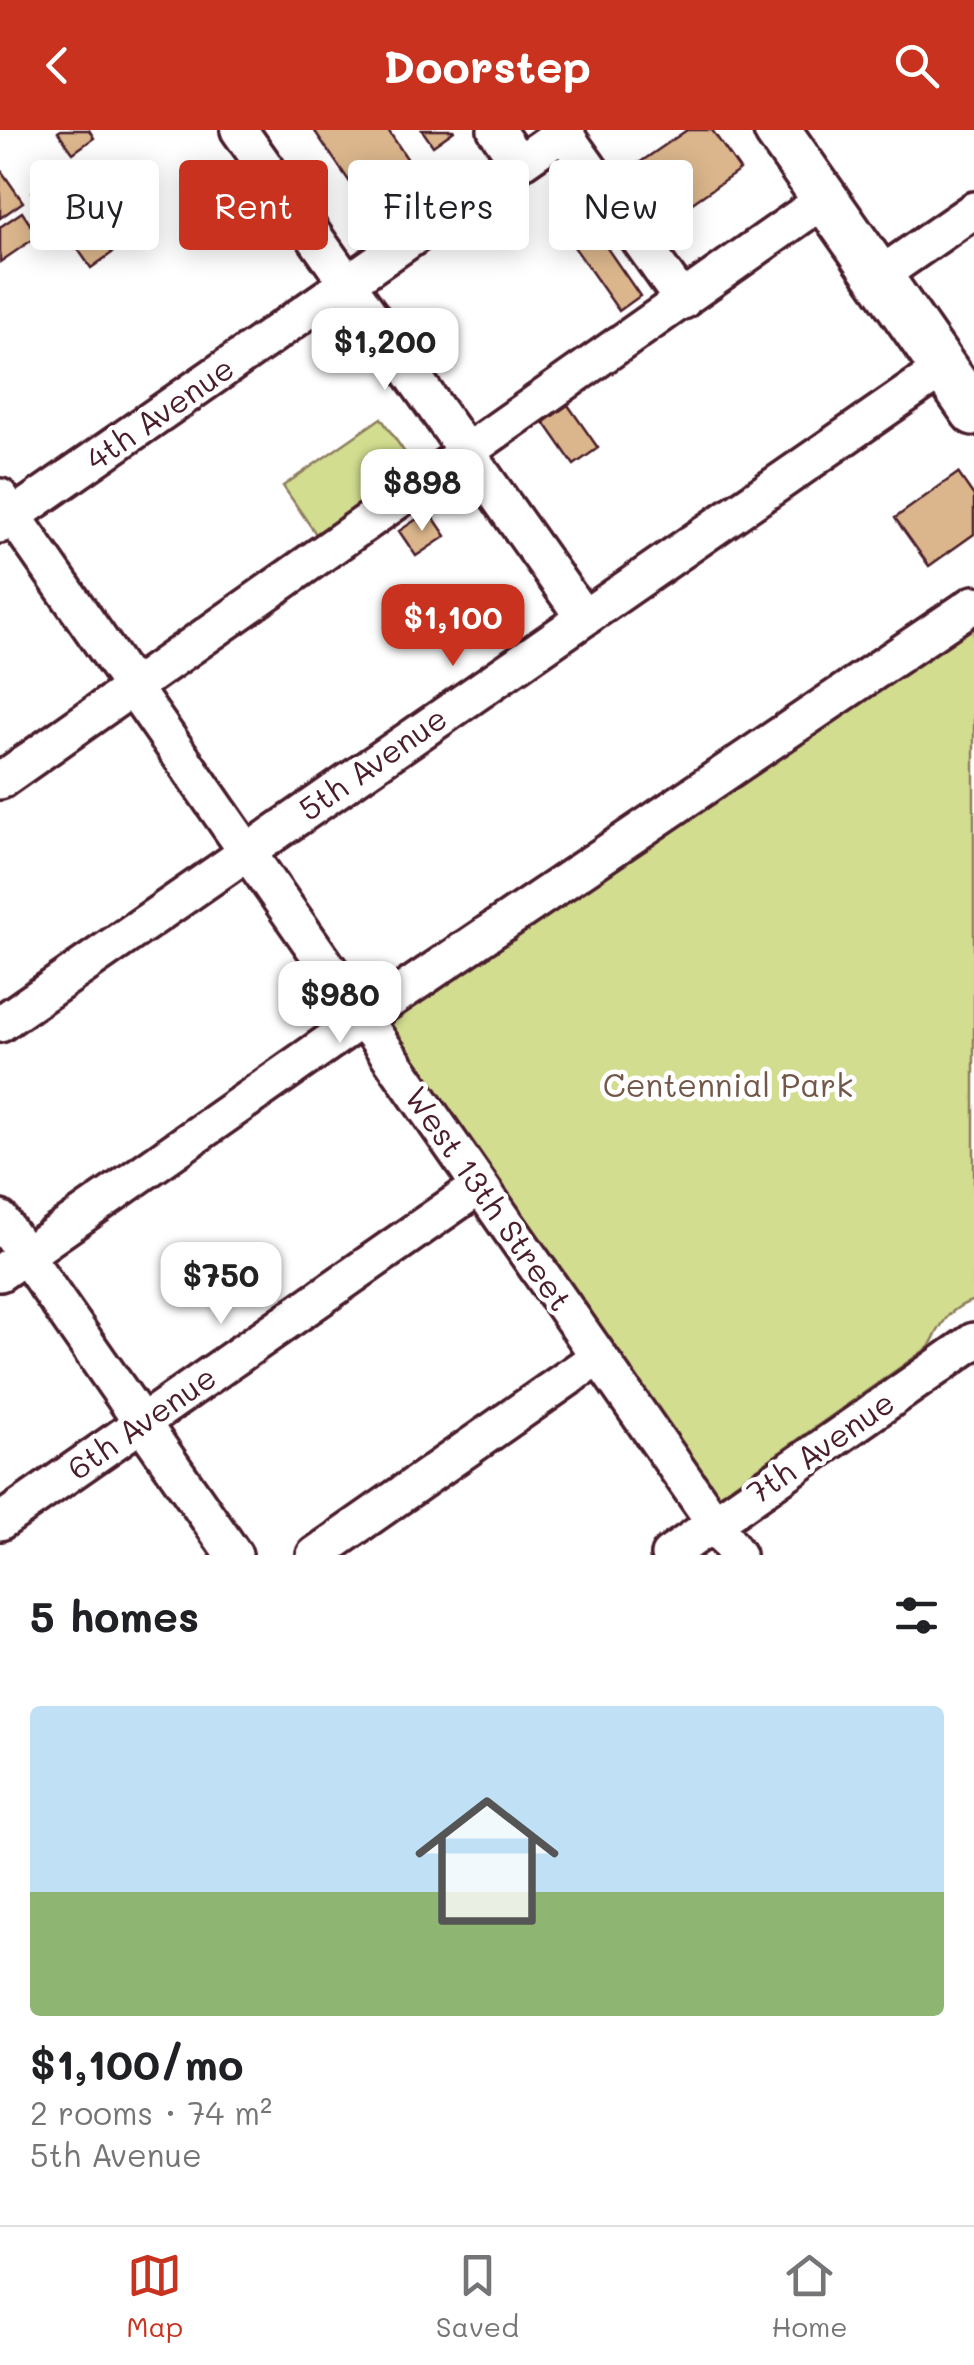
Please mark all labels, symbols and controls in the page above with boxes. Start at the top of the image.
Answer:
text: Doorstep [383,36,591,94]
icon: back [30,38,85,93]
icon: search [889,38,944,93]
chip: Buy [30,160,159,250]
chip: Rent [179,160,328,250]
chip: Filters [348,160,529,250]
chip: New [549,160,693,250]
pin: $1,200 [304,308,466,393]
text: $1,200 [334,319,436,361]
street label: 4th Avenue [76,346,241,479]
pin: $898 [363,449,481,534]
text: $898 [383,460,461,502]
pin: $1,100 [372,584,534,669]
text: $1,100 [403,595,503,637]
street label: 5th Avenue [289,696,454,829]
pin: $980 [281,961,399,1046]
text: $980 [300,972,380,1014]
park label: Centennial Park [603,1063,853,1105]
street label: West 13th Street [396,1077,583,1318]
pin: $750 [162,1242,280,1327]
text: $750 [183,1253,259,1295]
street label: 6th Avenue [58,1355,224,1488]
street label: 7th Avenue [738,1380,902,1513]
text: 5 homes [30,1588,199,1643]
icon: filters [889,1588,944,1643]
icon: home [397,1771,577,1951]
text: $1,100/mo [30,2036,243,2091]
text: 2 rooms · 74 m² [30,2091,272,2133]
text: 5th Avenue [30,2133,202,2175]
tab: Map [126,2248,183,2344]
tab: Saved [436,2248,519,2344]
tab: Home [771,2248,848,2344]

